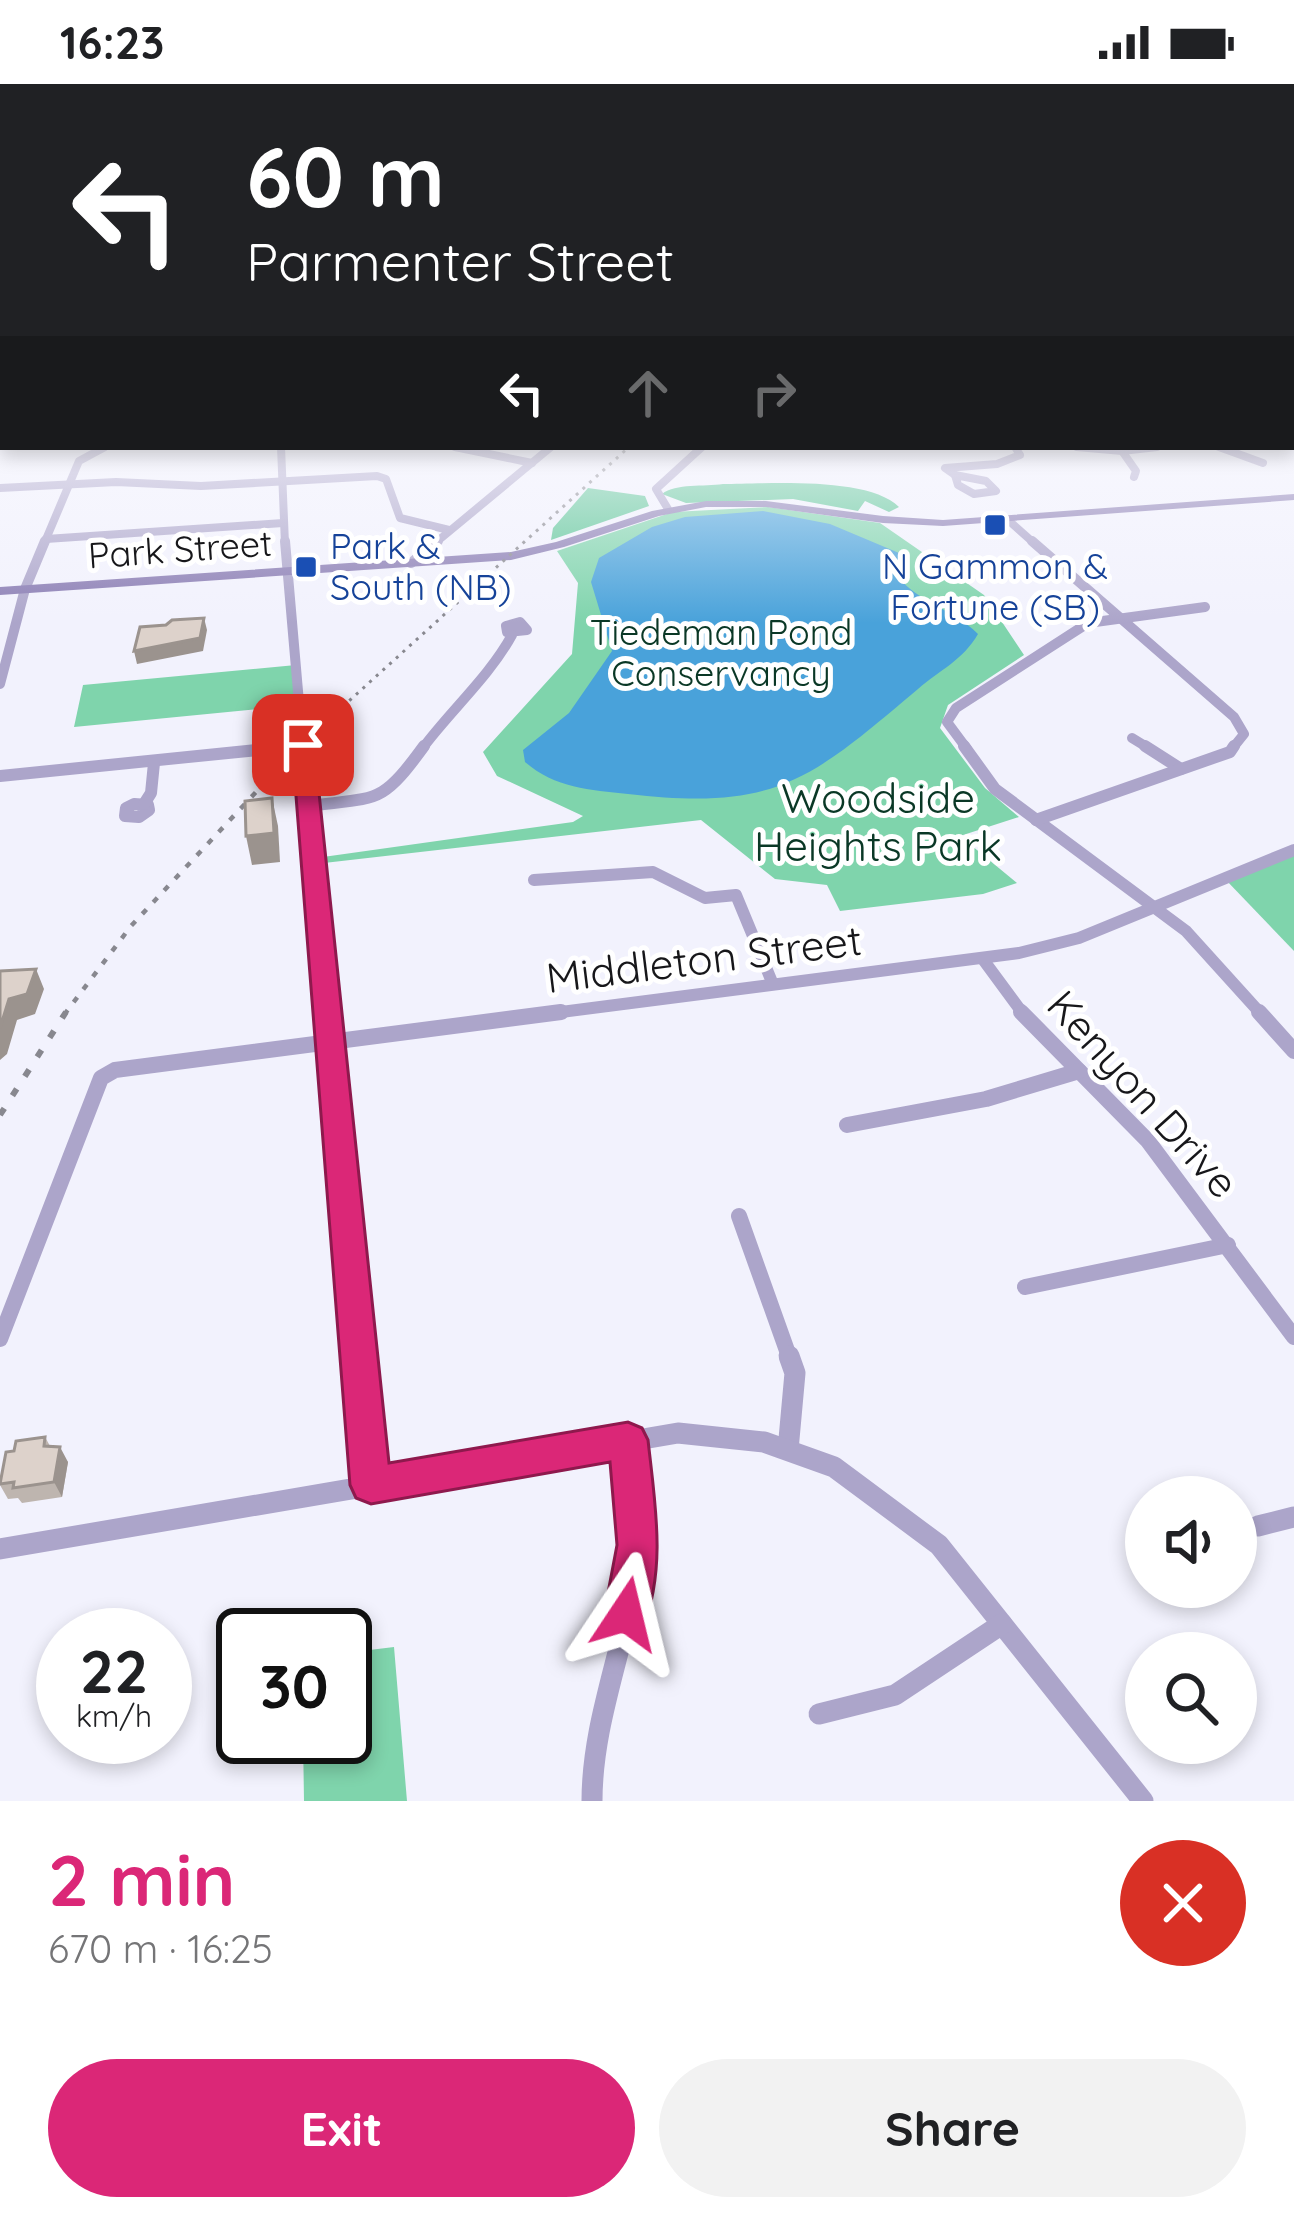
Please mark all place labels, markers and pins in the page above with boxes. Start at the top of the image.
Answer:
marker: N Gammon & Fortune (SB) [982,512,1008,538]
place label: Park & South (NB) [330,523,512,609]
place label: N Gammon & Fortune (SB) [882,543,1108,629]
marker: Park & South (NB) [293,554,319,580]
pin [252,694,354,796]

